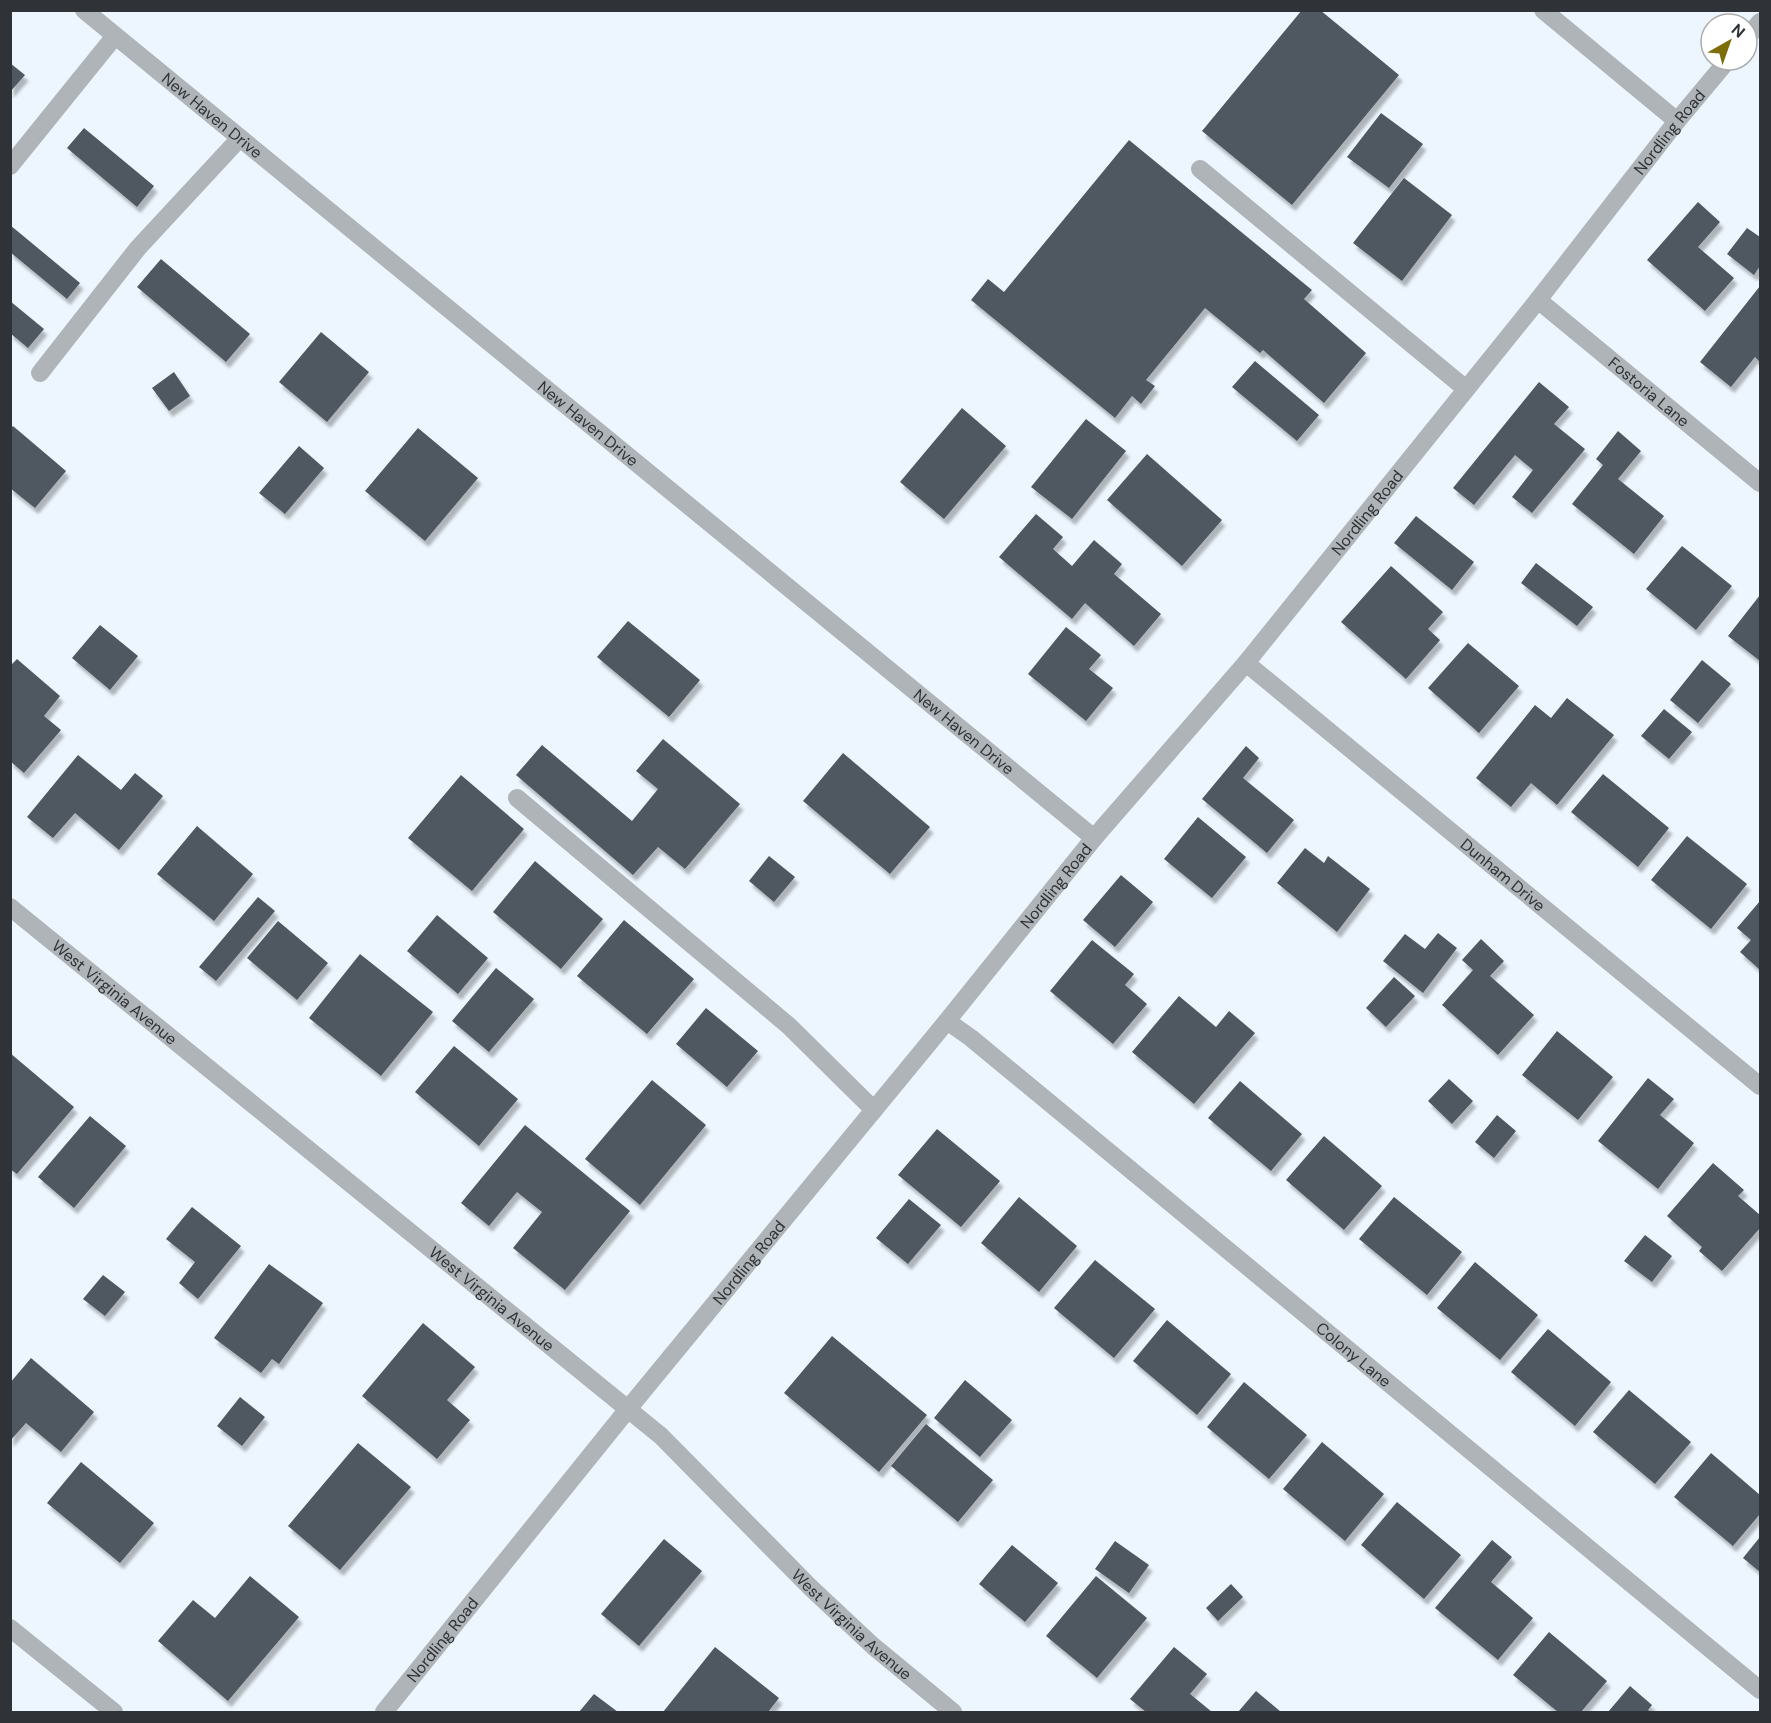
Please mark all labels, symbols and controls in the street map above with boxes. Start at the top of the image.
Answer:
north arrow [1699,12,1759,72]
text: N [1727,19,1750,43]
street label: New Haven Drive [158,68,267,163]
street label: Nordling Road [1629,85,1710,179]
street label: Fostoria Lane [1604,352,1694,431]
street label: New Haven Drive [534,376,643,471]
street label: Nordling Road [1326,466,1408,559]
street label: New Haven Drive [909,684,1019,779]
street label: Dunham Drive [1456,834,1550,916]
street label: Nordling Road [1015,839,1096,932]
street label: West Virginia Avenue [48,935,182,1049]
street label: Nordling Road [708,1216,790,1309]
street label: West Virginia Avenue [425,1241,559,1356]
street label: Colony Lane [1312,1317,1396,1392]
street label: West Virginia Avenue [787,1564,916,1684]
street label: Nordling Road [402,1593,483,1686]

